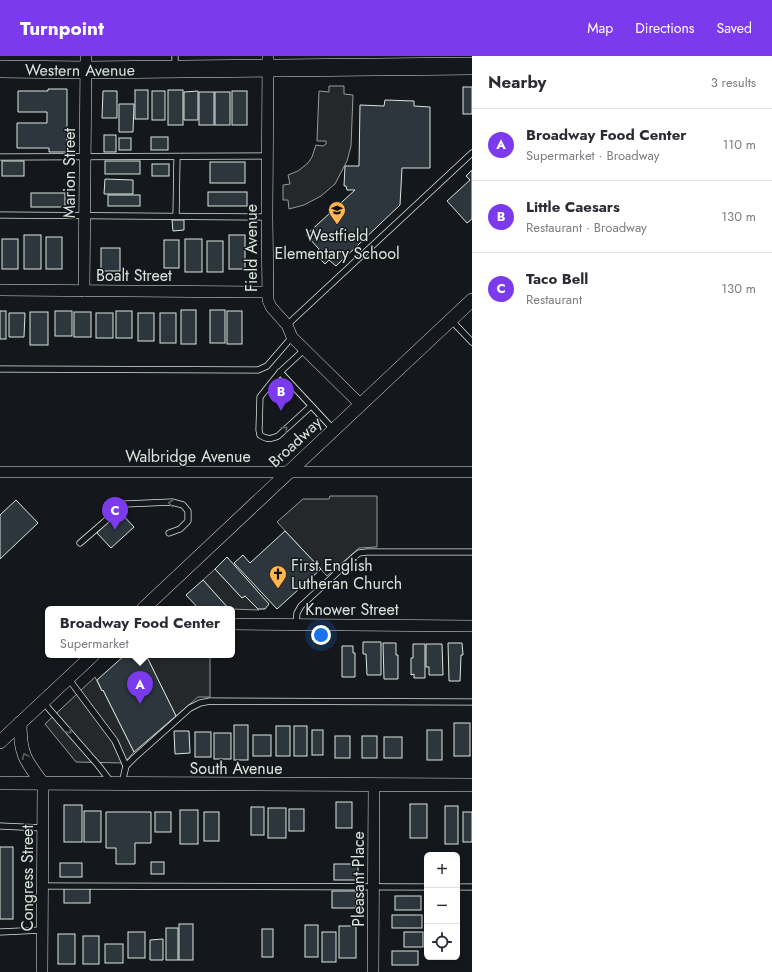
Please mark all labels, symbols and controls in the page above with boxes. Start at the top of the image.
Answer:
text: Turnpoint [20,15,104,42]
text: Map [587,18,613,38]
text: Directions [635,18,695,38]
text: Saved [717,18,752,38]
street label: Western Avenue [25,58,135,82]
text: Nearby [488,70,546,94]
text: 3 results [711,73,756,92]
text: Broadway Food Center [526,124,686,146]
street label: Marion Street [58,128,81,218]
text: A [496,135,506,154]
text: 110 m [722,135,756,154]
text: Supermarket · Broadway [526,146,659,165]
text: Little Caesars [526,196,620,218]
school or university icon: Westfield Elementary School [327,200,347,225]
street label: Field Avenue [240,204,263,292]
text: B [497,207,505,226]
text: 130 m [721,207,756,226]
text: Restaurant · Broadway [526,218,647,237]
place label: Westfield Elementary School [274,224,400,265]
street label: Boalt Street [96,264,172,287]
text: Taco Bell [526,268,588,290]
text: C [496,279,506,298]
text: 130 m [721,279,756,298]
text: Restaurant [526,290,582,309]
pin: B [268,378,294,411]
street label: Broadway [263,411,327,473]
one-way arrow [280,427,288,434]
street label: Walbridge Avenue [125,445,251,468]
pin: C [102,497,128,530]
one-way arrow [168,499,174,508]
place label: First English Lutheran Church [291,554,402,595]
church icon: First English Lutheran Church [268,564,288,589]
street label: Knower Street [305,598,399,621]
popup [45,606,235,658]
text: Broadway Food Center [60,612,220,634]
your location [311,625,331,645]
text: Supermarket [60,634,129,653]
pin: A [127,671,153,704]
one-way arrow [64,727,71,734]
one-way arrow [22,752,30,760]
street label: South Avenue [190,757,282,780]
street label: Congress Street [16,825,39,931]
street label: Pleasant Place [347,831,370,927]
map controls [424,852,460,960]
button: + [424,852,460,888]
button: − [424,888,460,924]
button: locate [424,924,460,960]

